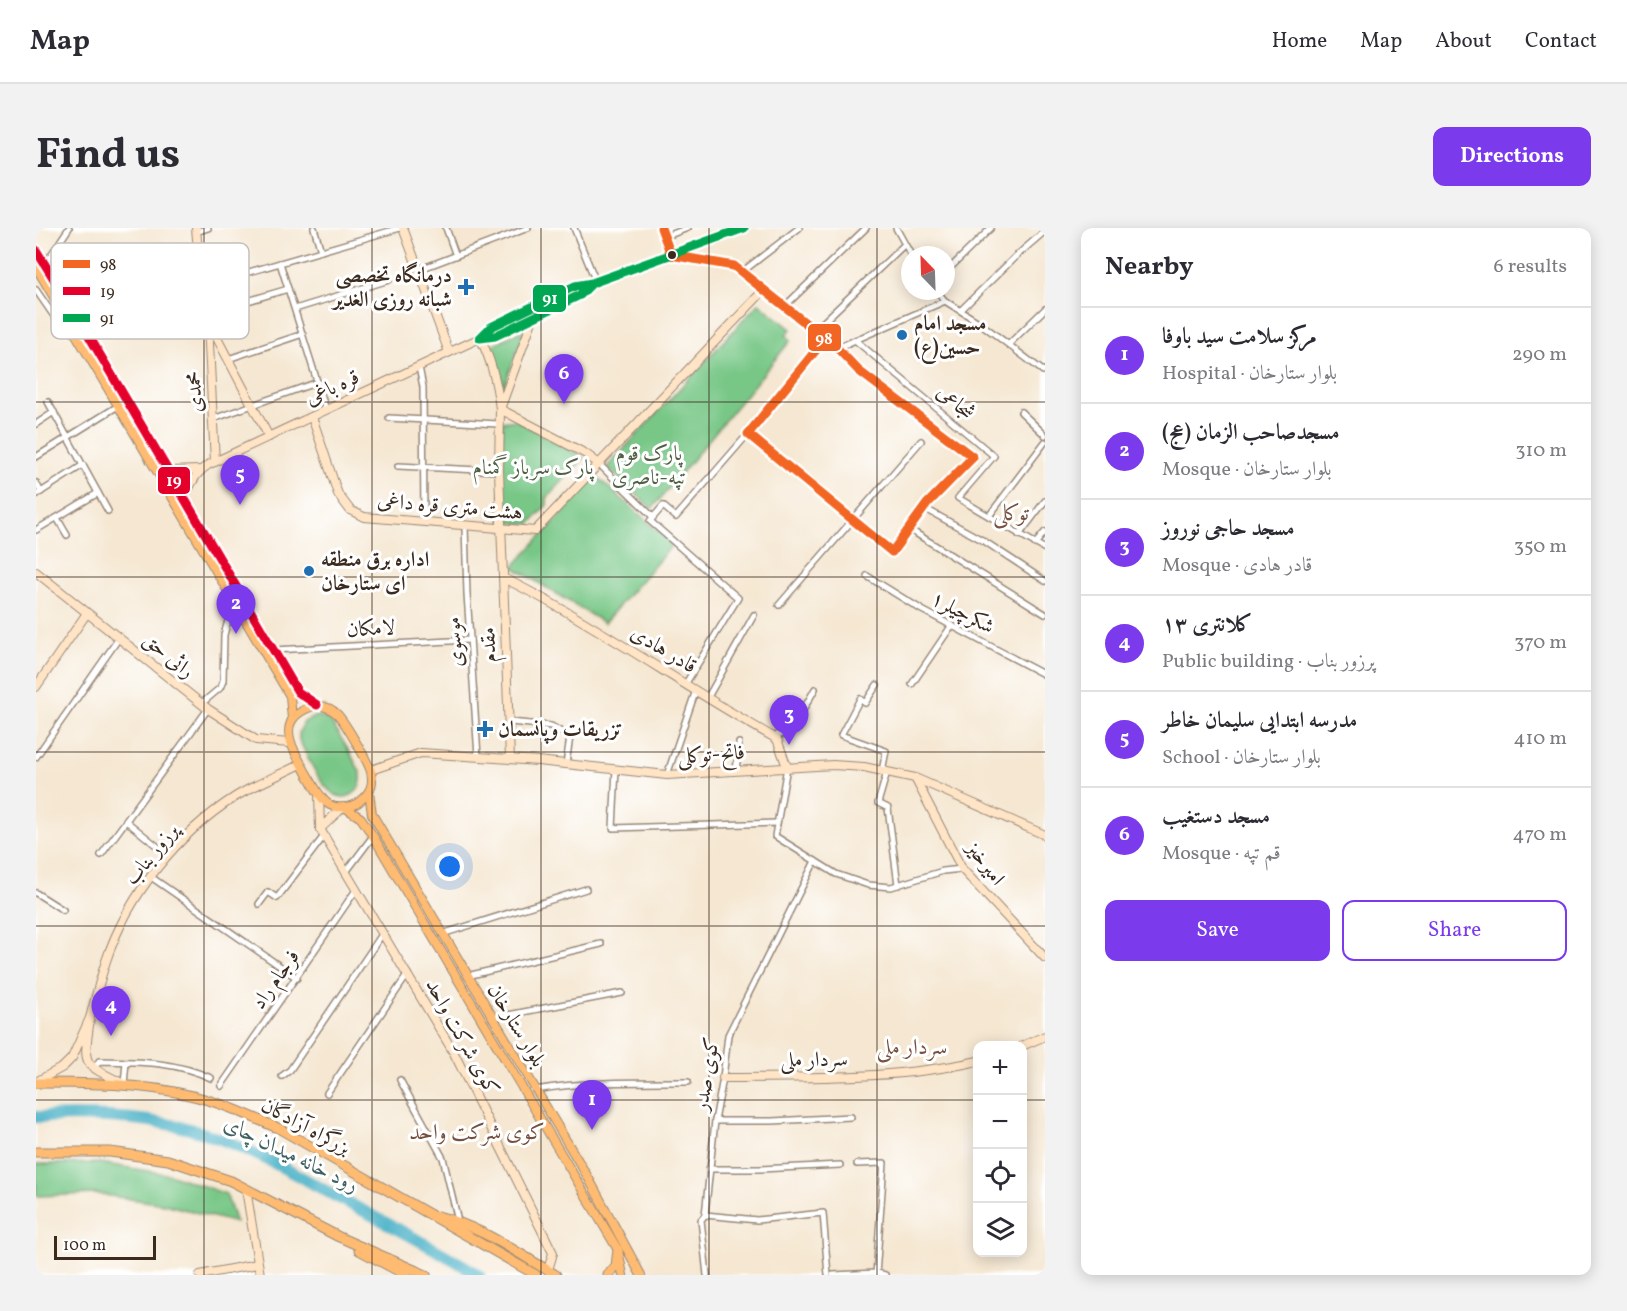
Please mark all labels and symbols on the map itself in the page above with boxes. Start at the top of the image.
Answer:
legend [51,243,249,339]
north arrow [901,246,955,300]
unlabelled marker [666,249,678,261]
text: 98 [100,255,116,277]
place label: درمانگاه تخصصی شبانه روزی الغدیر [331,261,452,315]
marker: درمانگاه تخصصی شبانه روزی الغدیر [457,278,475,296]
text: 19 [100,282,115,304]
line badge: 91 [532,284,567,313]
text: 91 [542,289,558,311]
text: 91 [100,309,115,331]
place label: مسجد امام حسین(ع) [914,310,986,364]
line badge: 98 [807,323,842,352]
marker: مسجد امام حسین(ع) [895,328,909,342]
text: 98 [815,329,833,351]
pin: 6 [544,354,584,404]
street label: قره باغی [301,363,364,413]
street label: محمدی [180,370,211,413]
street label: شجاعی [930,379,980,428]
park label: پارک قوم تپه-ناصری [612,440,686,493]
park label: پارک سرباز گمنام [473,453,594,485]
pin: 5 [220,456,260,505]
line badge: 19 [157,466,191,495]
text: 19 [166,471,182,493]
street label: هشت متری قره داغی [376,487,524,528]
district label: توکلی [993,499,1030,530]
place label: اداره برق منطقه ای ستارخان [321,546,429,599]
marker: اداره برق منطقه ای ستارخان [302,564,316,578]
pin: 2 [216,584,256,634]
street label: شکرچیلر۱ [925,584,999,642]
street label: لامکان [346,614,396,645]
street label: موسوی [439,616,472,668]
street label: قادر هادی [625,619,702,681]
street label: راثی حق [136,626,200,686]
street label: مقدم [474,626,507,663]
pin: 3 [770,696,808,745]
place label: تزریقات وپانسمان [498,716,623,745]
marker: تزریقات وپانسمان [476,720,494,738]
street label: فاتح-توکلی [676,739,746,774]
street label: پرزور بناب [118,816,188,892]
street label: امیرخیز [957,834,1011,892]
your location [435,852,464,881]
street label: فرجام راد [245,944,309,1017]
street label: کوی شرکت واحد [418,974,506,1101]
street label: بلوار ستارخان [479,978,552,1073]
pin: 4 [92,986,130,1036]
district label: سردار ملی [877,1033,947,1064]
street label: کوی صدر [687,1035,728,1115]
street label: سردار ملی [780,1045,848,1076]
pin: 1 [572,1080,612,1130]
street label: بزرگراه آزادگان [255,1091,356,1163]
water label: رود خانه میدان چای [218,1109,364,1201]
district label: کوی شرکت واحد [409,1118,545,1149]
scale bar [54,1233,156,1260]

